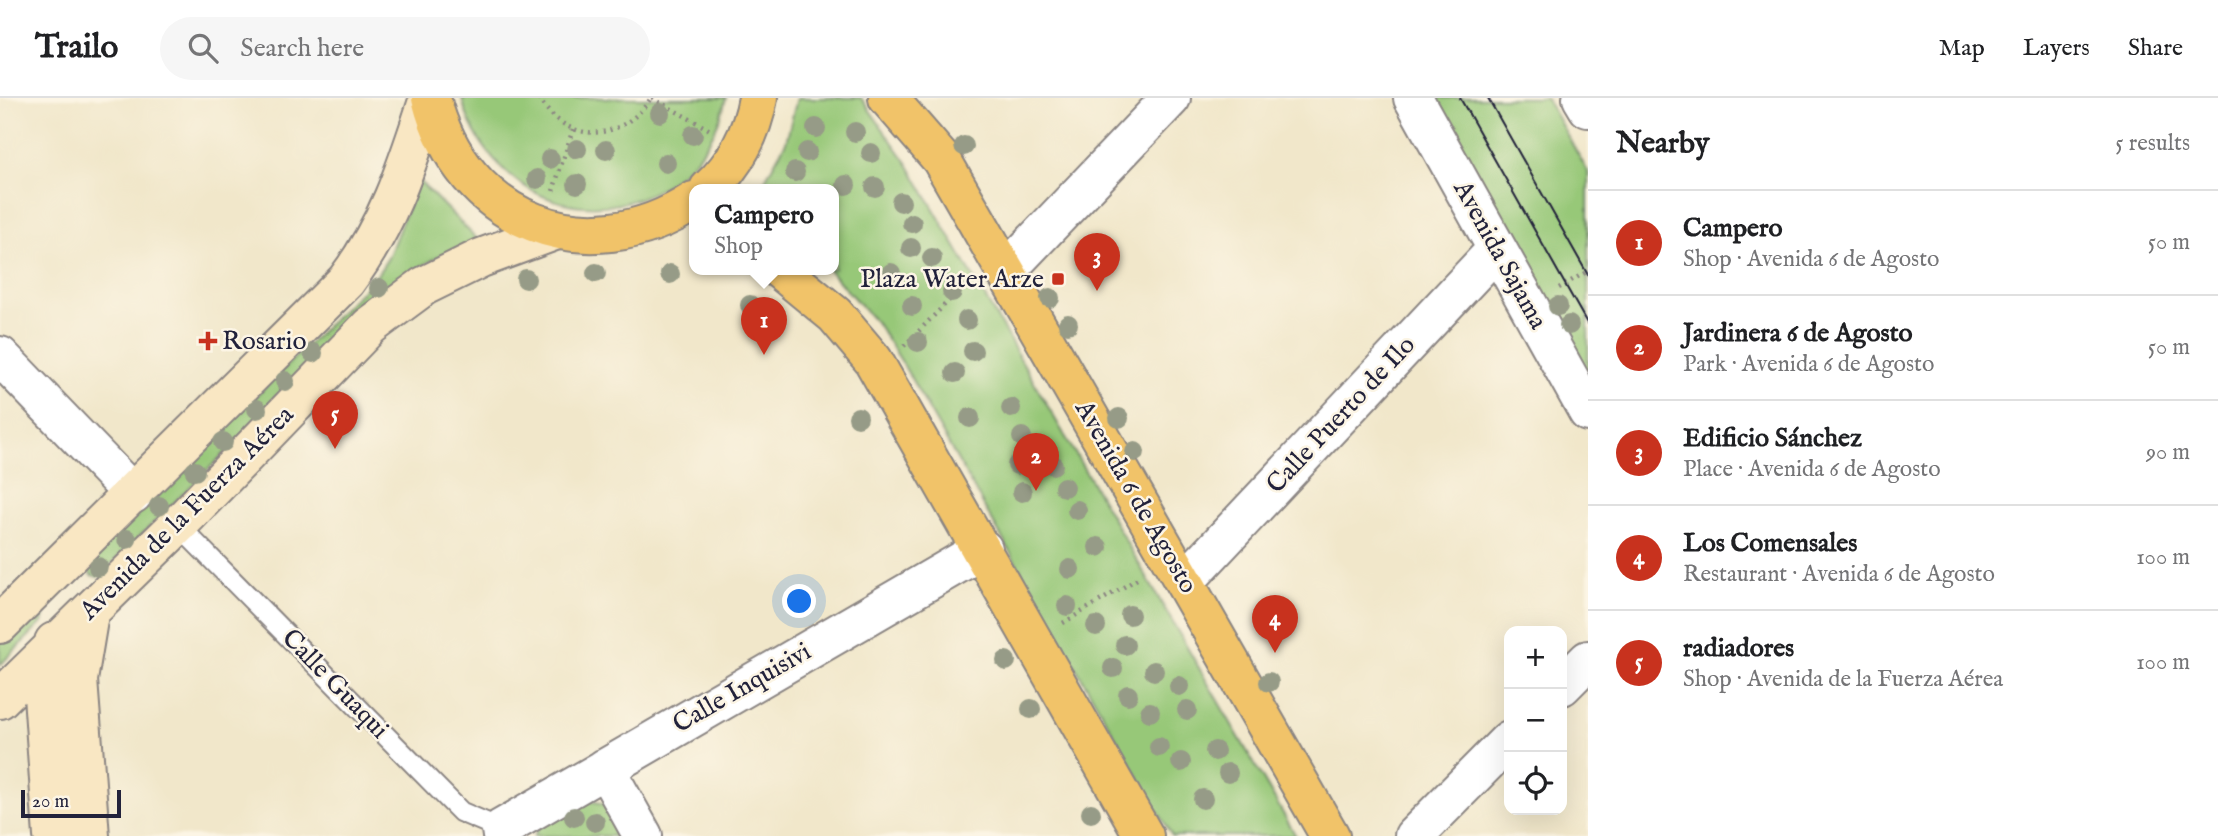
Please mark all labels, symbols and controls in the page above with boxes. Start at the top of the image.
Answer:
search box [160,17,650,80]
text: Trailo [35,27,118,69]
icon: search [184,29,222,67]
text: Search here [240,32,364,65]
text: Map [1939,33,1985,64]
text: Layers [2023,33,2090,64]
text: Share [2128,33,2183,64]
text: Nearby [1616,125,1709,163]
text: 5 results [2115,129,2190,158]
street label: Avenida Sajama [1445,174,1555,336]
popup [689,184,839,275]
text: Campero [714,199,814,232]
text: Campero [1683,212,1783,245]
text: 1 [1635,228,1643,257]
text: 50 m [2148,228,2190,257]
text: Shop [714,232,763,261]
pin: 3 [1074,233,1120,291]
text: Shop · Avenida 6 de Agosto [1683,245,1939,274]
place label: Plaza Water Arze [860,263,1044,296]
marker: Plaza Water Arze [1050,271,1066,287]
pin: 1 [741,297,787,355]
text: Jardinera 6 de Agosto [1683,317,1913,350]
place label: Rosario [222,325,306,358]
street label: Calle Puerto de Ilo [1259,329,1423,501]
marker: Rosario [200,333,216,349]
text: 2 [1634,333,1644,362]
text: 50 m [2148,333,2190,362]
text: Park · Avenida 6 de Agosto [1683,350,1934,379]
pin: 5 [312,391,358,449]
street label: Avenida 6 de Agosto [1067,394,1205,599]
street label: Avenida de la Fuerza Aérea [72,398,302,628]
text: Edificio Sánchez [1683,422,1862,455]
pin: 2 [1013,433,1059,491]
text: 3 [1635,438,1643,467]
text: 90 m [2146,438,2190,467]
text: Place · Avenida 6 de Agosto [1683,455,1941,484]
text: Los Comensales [1683,527,1857,560]
text: 4 [1633,543,1645,572]
text: 100 m [2136,543,2190,572]
text: Restaurant · Avenida 6 de Agosto [1683,560,1995,589]
your location [782,584,816,618]
pin: 4 [1252,595,1298,653]
street label: Calle Guaqui [274,622,396,746]
map controls [1504,626,1567,815]
button: + [1504,626,1567,689]
text: radiadores [1683,632,1794,665]
street label: Calle Inquisivi [667,635,817,741]
text: 5 [1635,648,1643,677]
text: 100 m [2136,648,2190,677]
text: Shop · Avenida de la Fuerza Aérea [1683,665,2003,694]
button: − [1504,689,1567,752]
button: locate [1504,752,1567,815]
scale bar [21,787,121,819]
text: 20 m [32,790,69,814]

